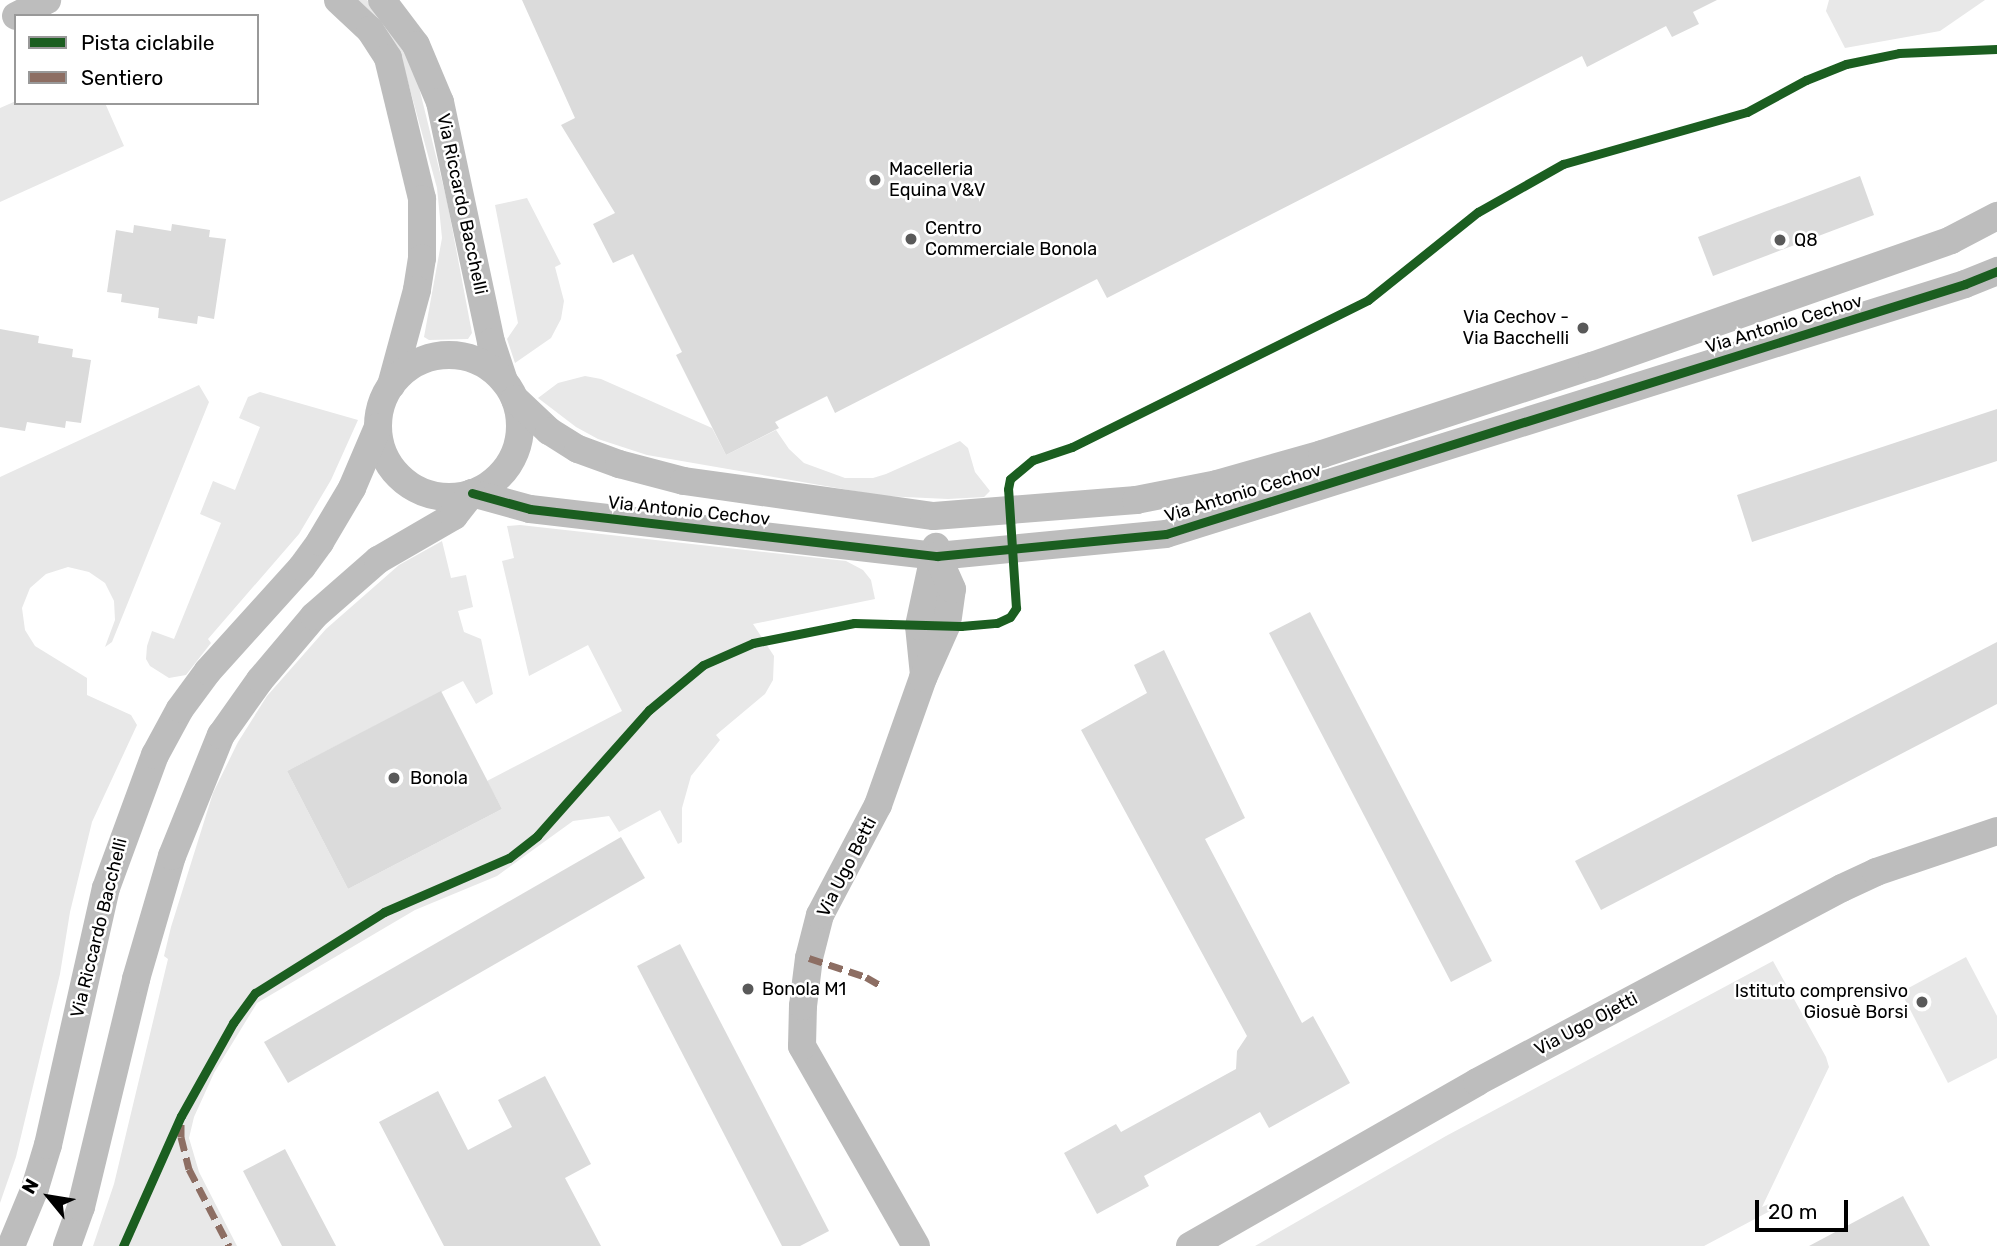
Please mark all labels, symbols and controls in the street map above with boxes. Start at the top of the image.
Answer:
legend [14,14,259,105]
text: Pista ciclabile [81,30,215,55]
text: Sentiero [81,65,163,90]
street label: Via Riccardo Bacchelli [432,112,492,296]
place label: Macelleria Equina V&V [889,159,986,202]
marker: Macelleria Equina V&V [867,172,883,188]
place label: Centro Commerciale Bonola [925,218,1097,260]
place label: Q8 [1794,229,1818,251]
marker: Centro Commerciale Bonola [903,231,919,247]
marker: Q8 [1772,232,1788,248]
street label: Via Antonio Cechov [1703,290,1865,358]
place label: Via Cechov - Via Bacchelli [1463,307,1569,350]
marker: Via Cechov - Via Bacchelli [1575,320,1591,336]
street label: Via Antonio Cechov [1162,459,1324,527]
street label: Via Antonio Cechov [607,492,771,530]
place label: Bonola [410,767,468,789]
marker: Bonola [384,768,404,788]
street label: Via Ugo Betti [813,814,881,920]
street label: Via Riccardo Bacchelli [66,836,132,1020]
place label: Bonola M1 [762,978,846,1000]
marker: Bonola M1 [740,981,756,997]
place label: Istituto comprensivo Giosuè Borsi [1735,981,1908,1024]
street label: Via Ugo Ojetti [1531,988,1641,1060]
marker: Istituto comprensivo Giosuè Borsi [1914,994,1930,1010]
north arrow [14,1162,84,1232]
text: N [17,1175,44,1198]
scale bar [1759,1186,1852,1230]
text: 20 m [1768,1199,1817,1224]

